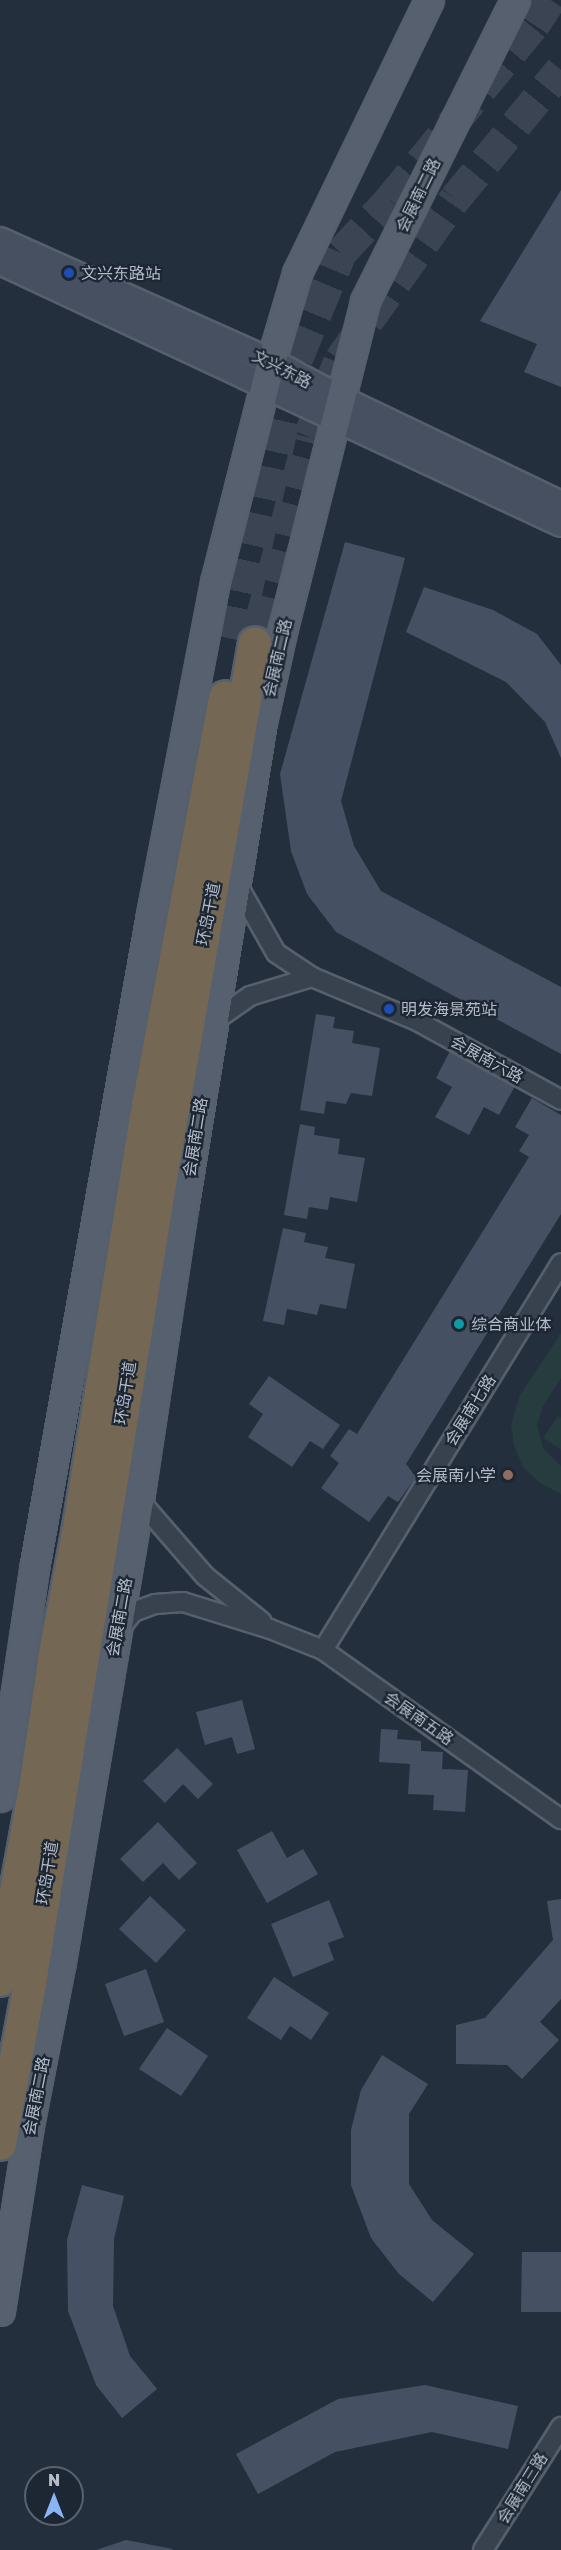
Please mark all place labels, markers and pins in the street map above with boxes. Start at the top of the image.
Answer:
place label: 文兴东路站 [81,263,161,283]
marker: 文兴东路站 [62,266,76,280]
place label: 明发海景苑站 [401,999,497,1019]
marker: 明发海景苑站 [382,1002,396,1016]
place label: 综合商业体 [471,1314,551,1334]
marker: 综合商业体 [452,1317,466,1331]
place label: 会展南小学 [416,1465,496,1485]
marker: 会展南小学 [501,1468,515,1482]

